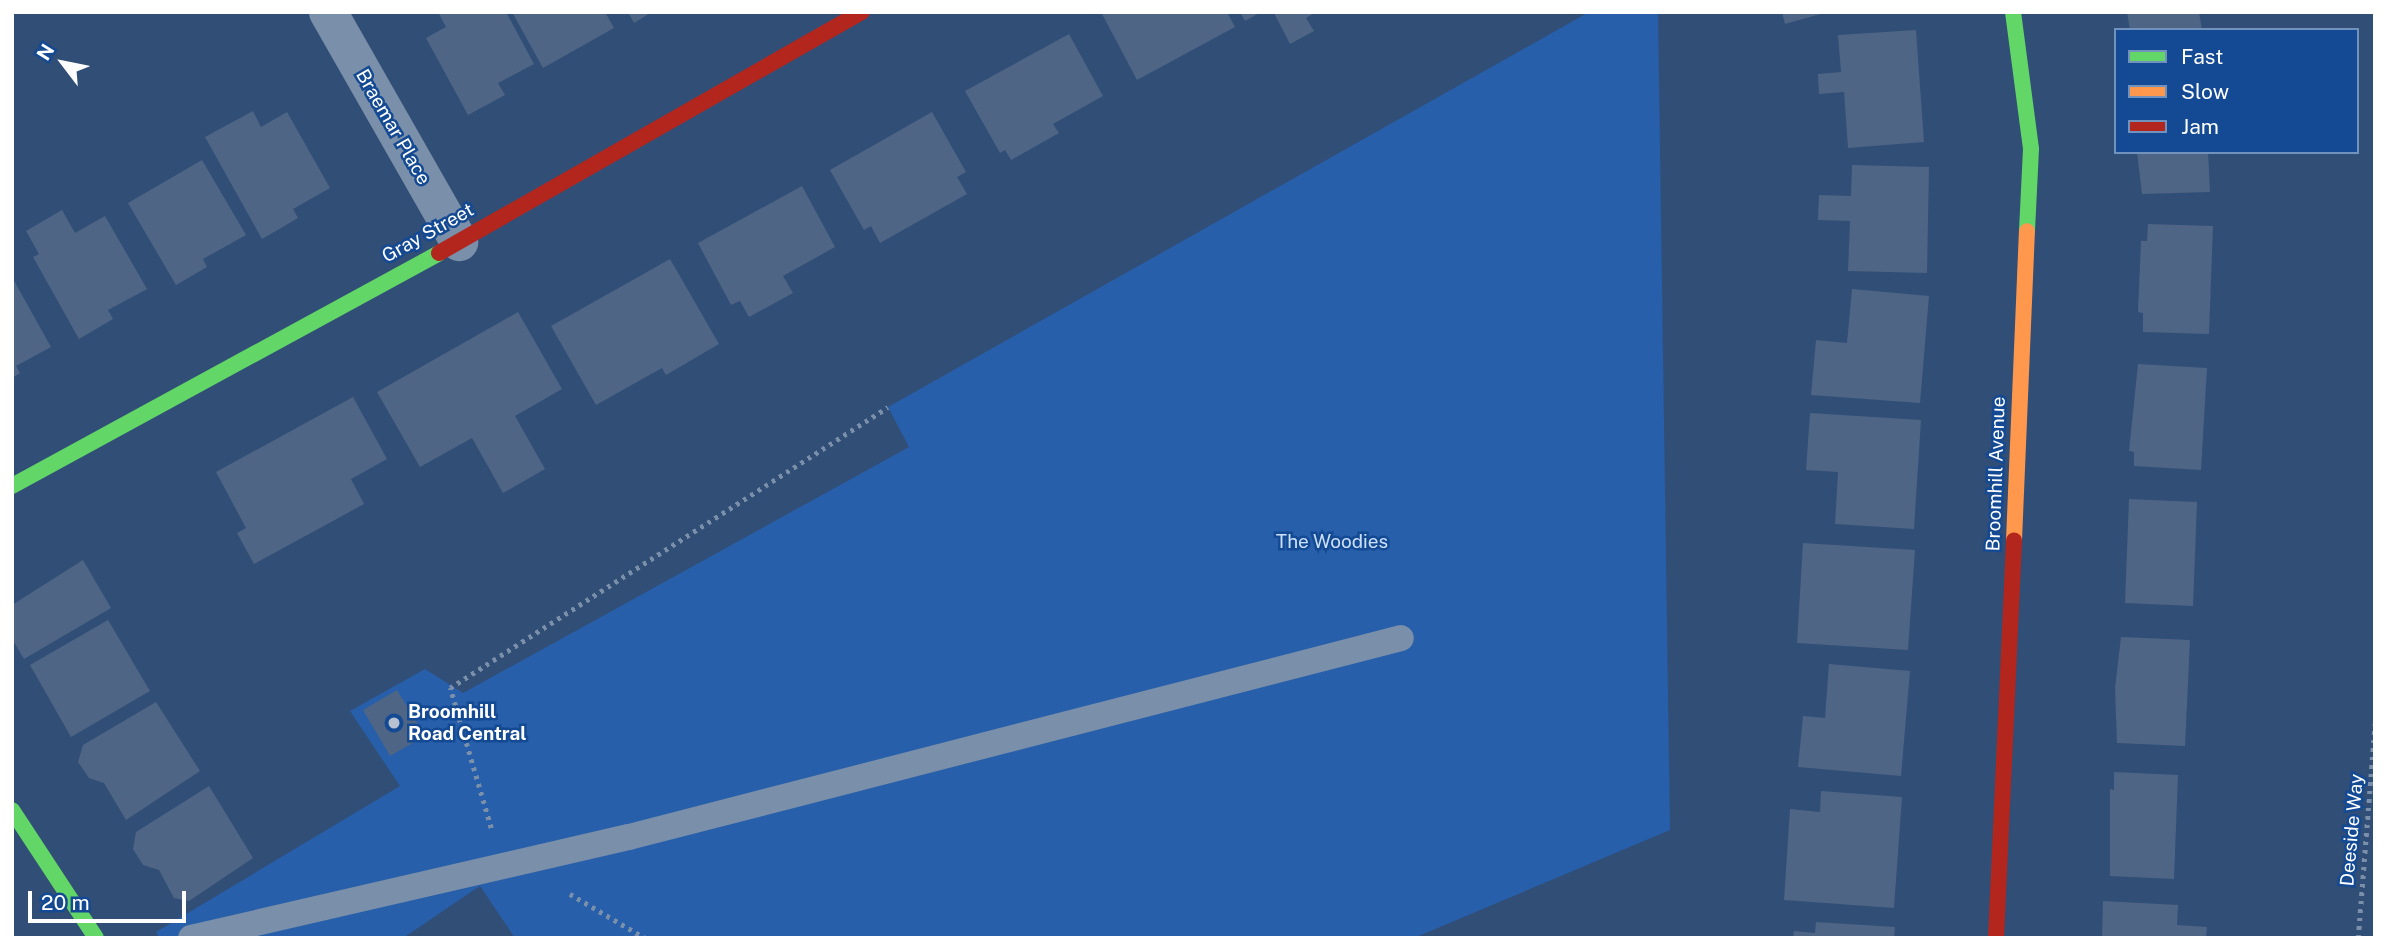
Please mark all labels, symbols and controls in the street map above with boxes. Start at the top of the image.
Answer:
north arrow [28,28,98,98]
legend [2114,28,2359,154]
text: N [32,40,58,64]
text: Fast [2181,44,2223,69]
street label: Braemar Place [351,65,435,189]
text: Slow [2181,79,2229,104]
text: Jam [2181,114,2219,139]
street label: Gray Street [378,198,478,268]
street label: Broomhill Avenue [1982,396,2010,552]
park label: The Woodies [1276,531,1388,553]
place label: Broomhill Road Central [408,701,526,745]
marker: Broomhill Road Central [386,715,402,731]
street label: Deeside Way [2336,773,2368,887]
scale bar [32,876,189,920]
text: 20 m [41,890,90,915]

